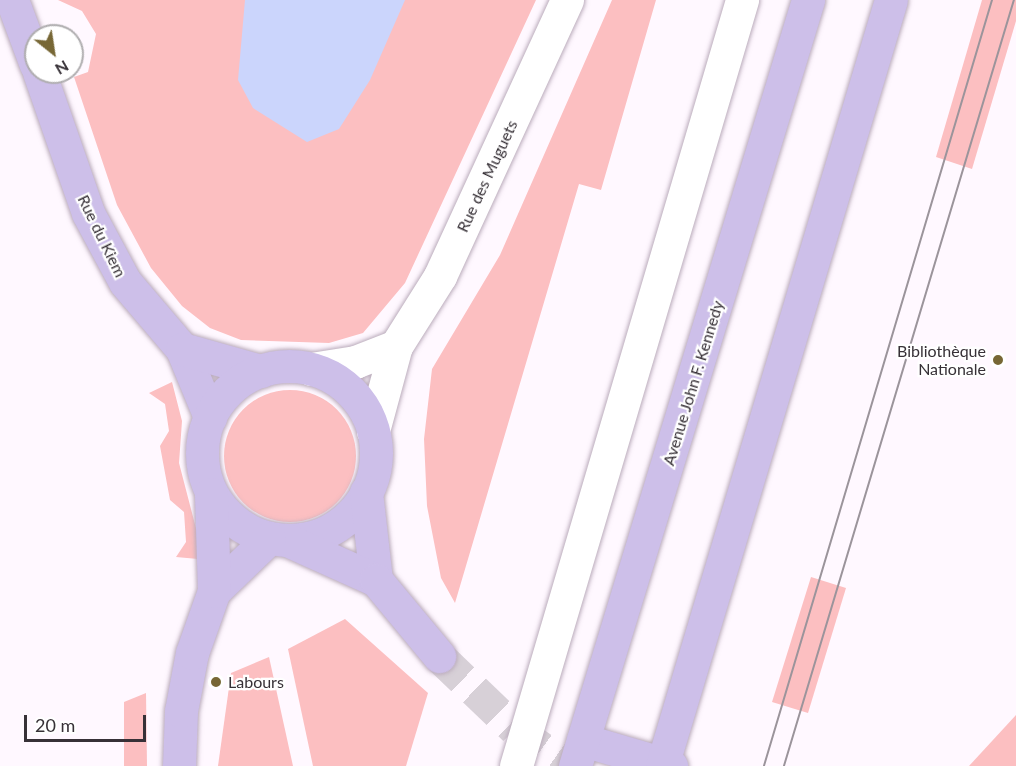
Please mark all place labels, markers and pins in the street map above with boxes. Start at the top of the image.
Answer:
place label: Bibliothèque Nationale [897,341,986,379]
marker: Bibliothèque Nationale [991,353,1005,367]
place label: Labours [228,672,284,692]
marker: Labours [209,675,223,689]

